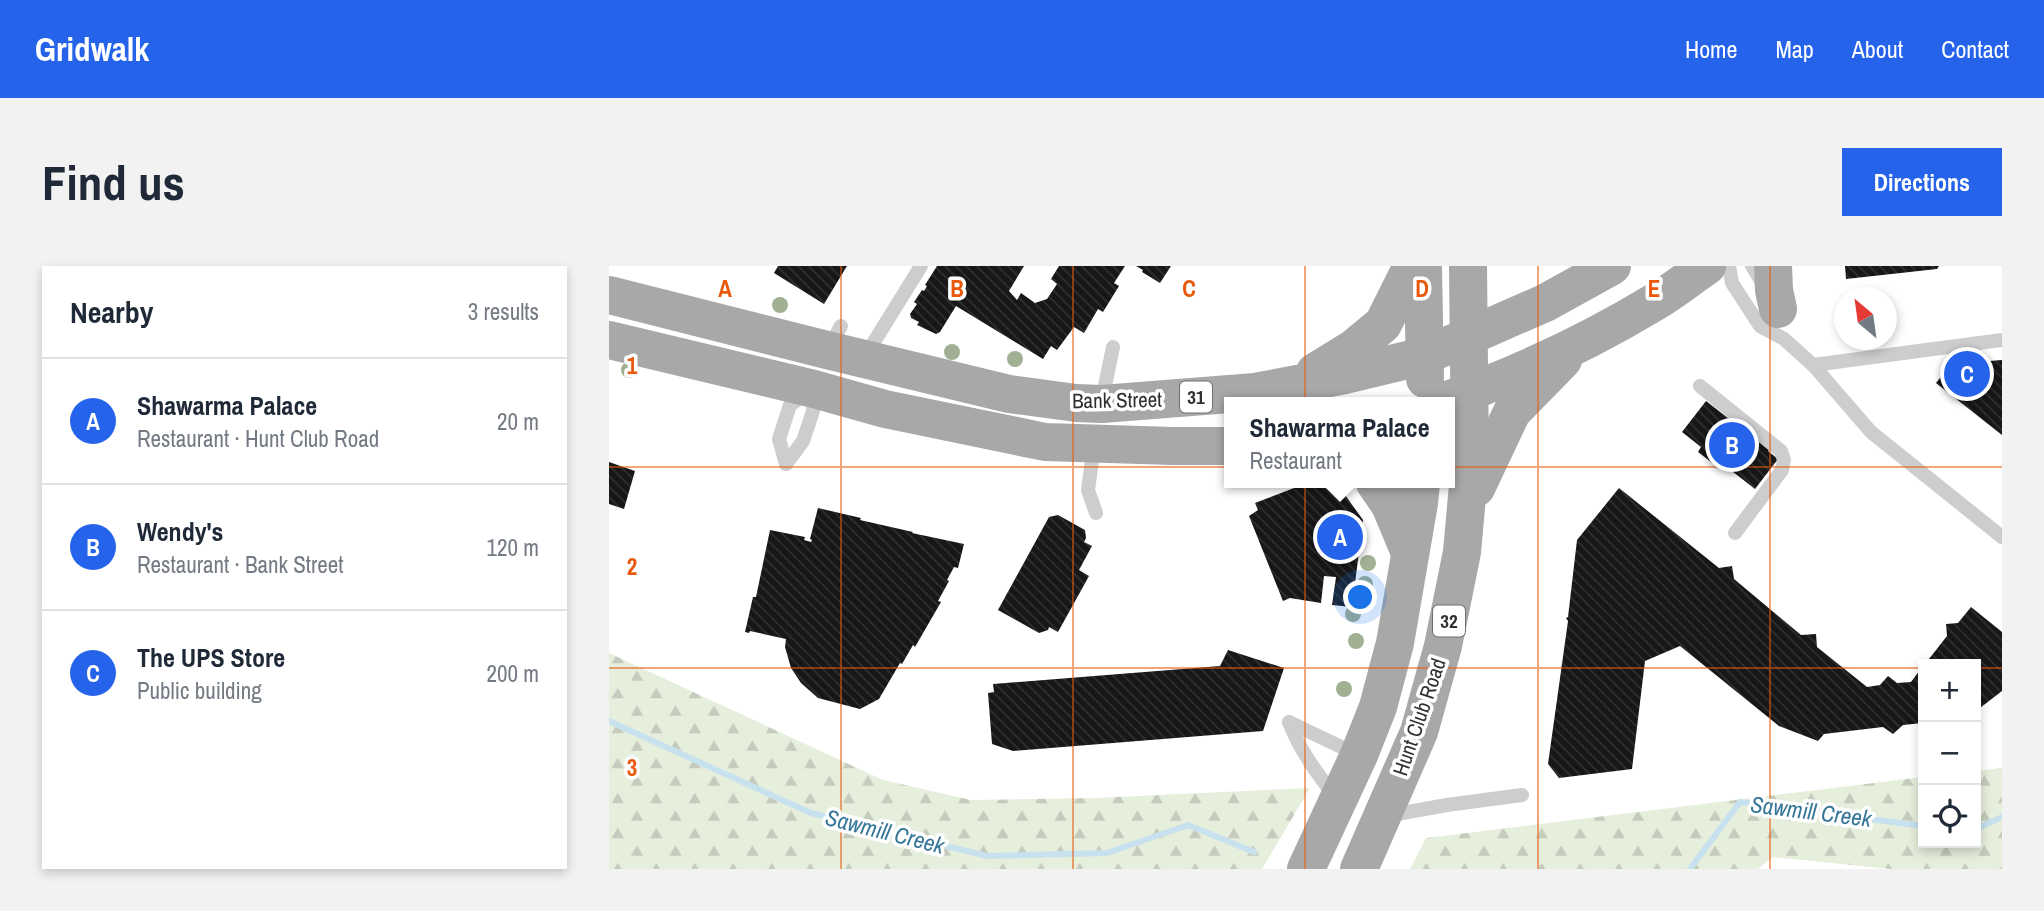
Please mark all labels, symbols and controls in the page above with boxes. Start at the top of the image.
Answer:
text: Gridwalk [35,27,149,71]
text: Home [1685,33,1737,65]
text: Map [1775,33,1814,65]
text: About [1852,33,1903,65]
text: Contact [1941,33,2009,65]
button: Directions [1842,148,2002,216]
text: Find us [42,149,185,215]
text: A [718,273,732,304]
text: B [950,273,964,304]
text: C [1182,273,1196,304]
text: D [1415,273,1429,304]
text: E [1648,273,1660,304]
north arrow [1834,287,1897,350]
text: Nearby [70,292,153,332]
text: 3 results [468,296,539,327]
pin: C [1944,348,1990,400]
text: 1 [627,350,638,381]
road number: 31 [1180,382,1212,412]
street label: Bank Street [1072,385,1162,415]
text: Shawarma Palace [137,388,317,423]
popup [1224,397,1455,488]
text: A [86,406,100,437]
text: 20 m [497,406,539,437]
text: Shawarma Palace [1249,410,1430,445]
pin: B [1709,419,1755,471]
text: Restaurant · Hunt Club Road [137,423,379,454]
text: Restaurant [1249,445,1342,476]
pin: A [1317,511,1363,563]
text: Wendy's [137,514,223,549]
text: B [86,532,100,563]
text: 120 m [487,532,539,563]
text: Restaurant · Bank Street [137,549,344,580]
text: 2 [627,551,637,582]
your location [1343,580,1377,614]
road number: 32 [1433,606,1465,636]
text: The UPS Store [137,640,285,675]
street label: Hunt Club Road [1385,654,1453,780]
text: C [86,658,100,689]
text: 200 m [487,658,539,689]
map controls [1918,659,1981,848]
button: + [1918,659,1981,722]
text: Public building [137,675,262,706]
button: − [1918,722,1981,785]
text: 3 [627,752,637,783]
button: locate [1918,785,1981,848]
water label: Sawmill Creek [1749,788,1875,834]
water label: Sawmill Creek [822,801,949,861]

